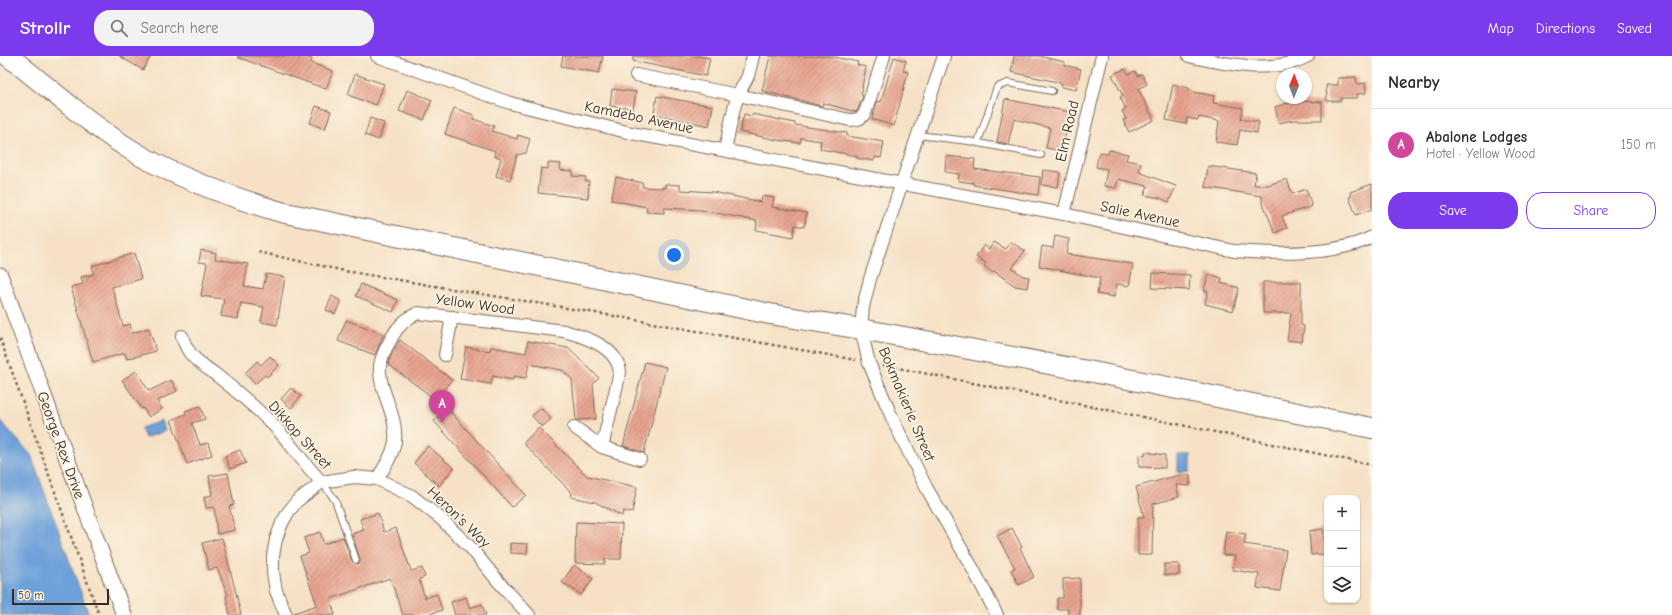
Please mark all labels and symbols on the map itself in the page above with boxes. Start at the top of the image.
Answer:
north arrow [1276,68,1312,104]
street label: Kamdebo Avenue [583,97,695,137]
street label: Elm Road [1051,99,1083,163]
street label: Salie Avenue [1099,197,1182,231]
your location [664,245,684,265]
street label: Yellow Wood [434,290,516,318]
street label: Bokmakierie Street [875,344,939,464]
street label: George Rex Drive [33,389,89,502]
pin: A [429,390,455,423]
street label: Dikkop Street [265,397,336,473]
street label: Heron's Way [424,482,495,552]
scale bar [12,587,109,606]

